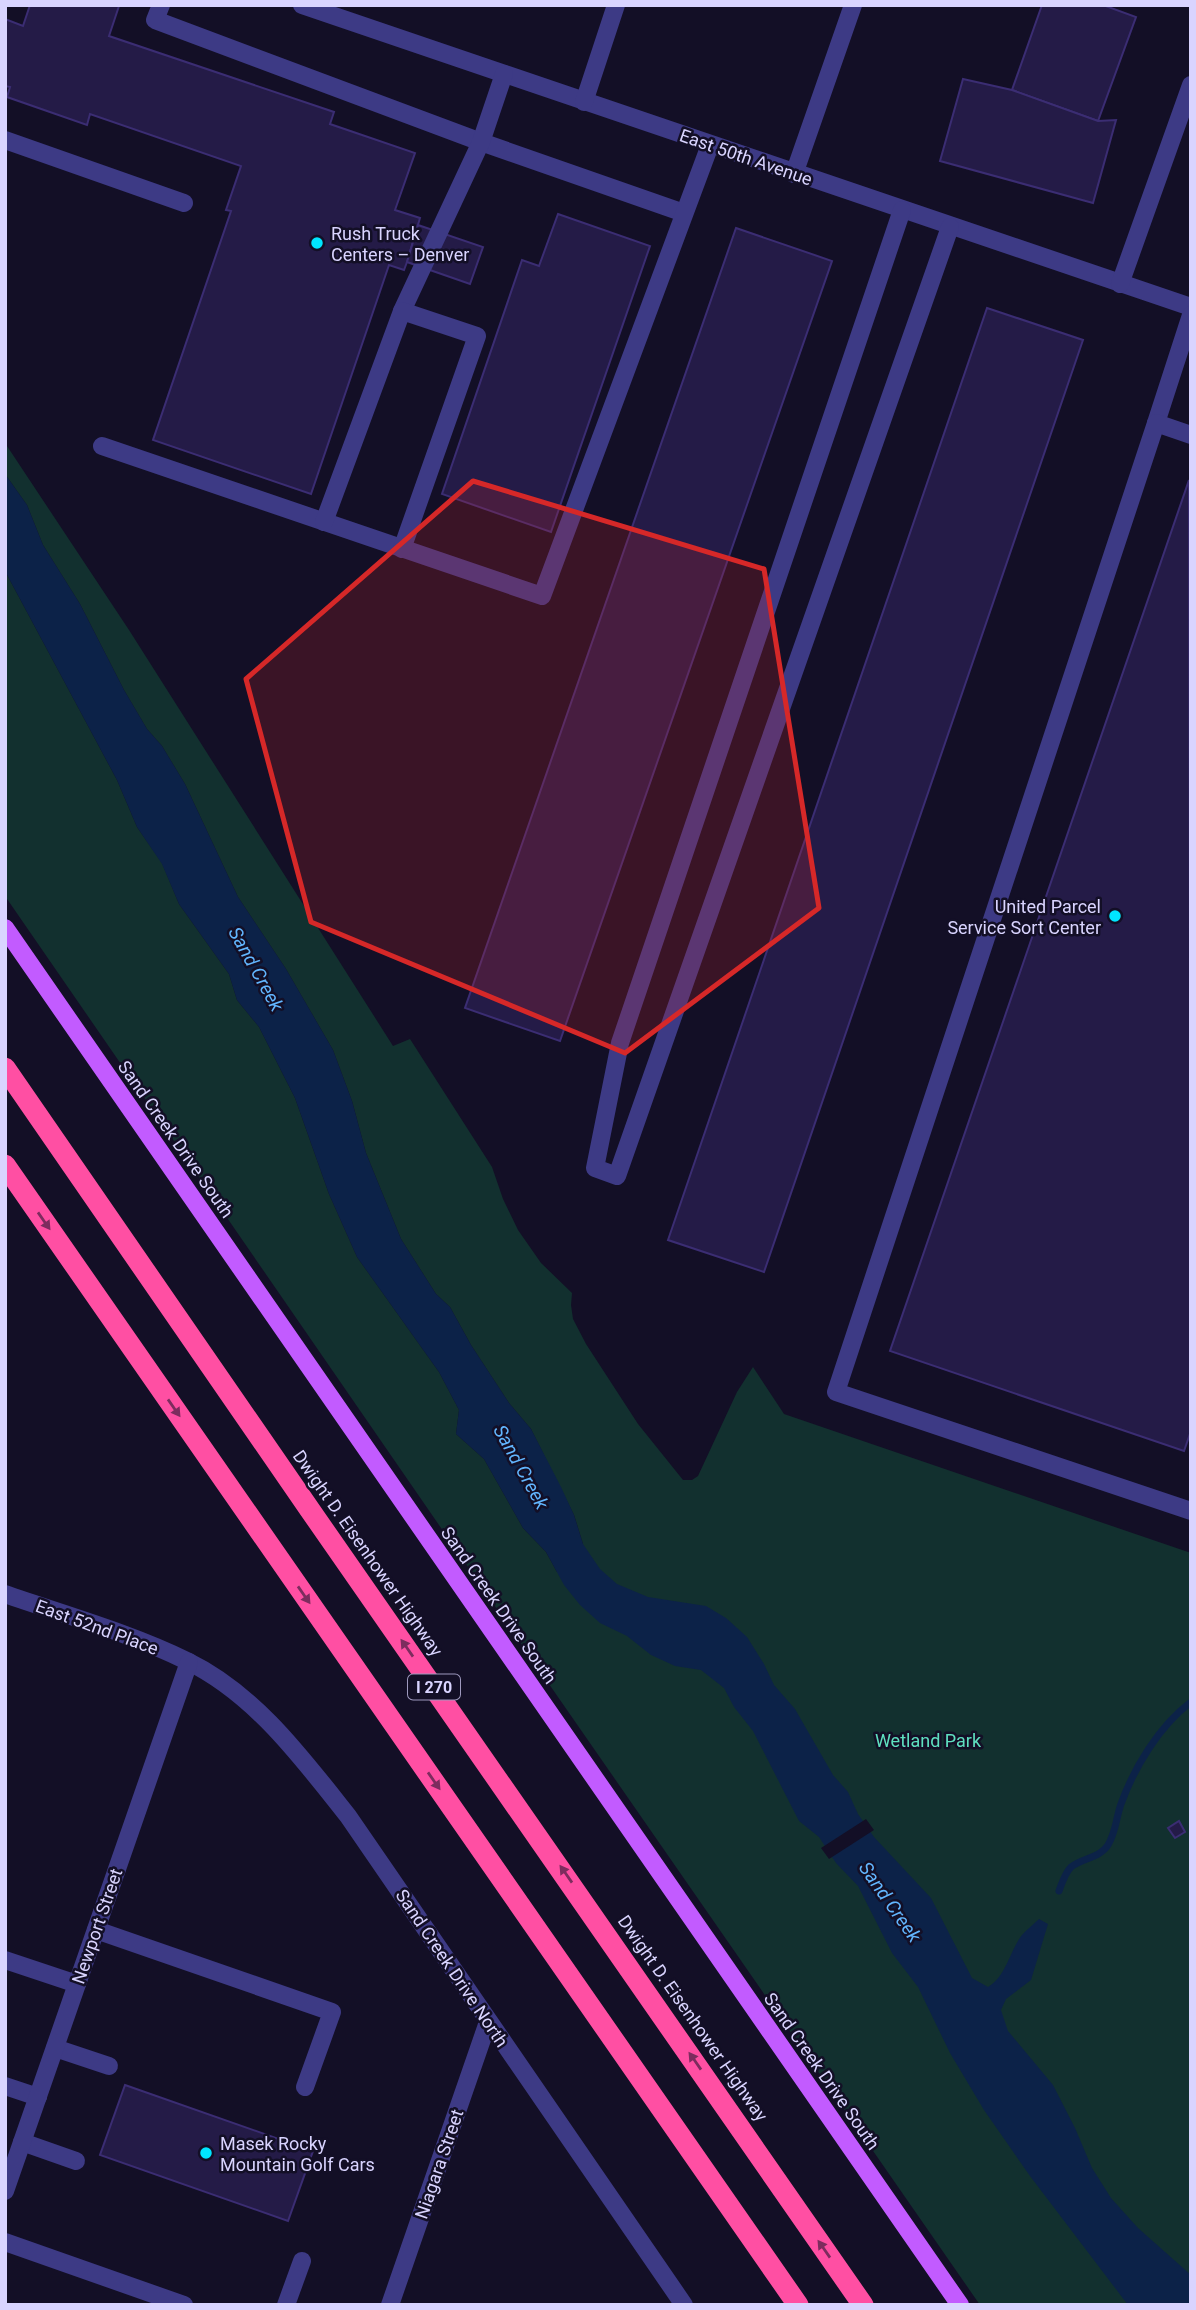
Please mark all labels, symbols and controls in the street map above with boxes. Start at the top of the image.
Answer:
street label: East 50th Avenue [677,124,815,190]
place label: Rush Truck Centers – Denver [331,223,469,265]
marker: Rush Truck Centers – Denver [309,235,325,251]
place label: United Parcel Service Sort Center [947,896,1101,938]
marker: United Parcel Service Sort Center [1107,908,1123,924]
water label: Sand Creek [223,923,289,1016]
street label: Sand Creek Drive South [114,1056,238,1222]
one-way arrow [37,1212,50,1231]
one-way arrow [167,1399,181,1417]
water label: Sand Creek [488,1421,554,1514]
street label: Dwight D. Eisenhower Highway [289,1446,448,1660]
street label: Sand Creek Drive South [437,1522,561,1688]
one-way arrow [297,1586,311,1604]
street label: East 52nd Place [33,1595,161,1659]
one-way arrow [400,1639,414,1657]
road number: I 270 [408,1674,460,1700]
park label: Wetland Park [875,1730,982,1751]
one-way arrow [427,1772,441,1790]
water label: Sand Creek [854,1857,927,1947]
street label: Newport Street [67,1865,127,1986]
one-way arrow [559,1865,573,1883]
street label: Sand Creek Drive North [391,1885,513,2051]
street label: Dwight D. Eisenhower Highway [614,1911,773,2125]
street label: Sand Creek Drive South [760,1988,884,2154]
one-way arrow [689,2052,702,2071]
street label: Niagara Street [410,2106,468,2222]
place label: Masek Rocky Mountain Golf Cars [220,2133,375,2175]
marker: Masek Rocky Mountain Golf Cars [198,2145,214,2161]
one-way arrow [818,2239,831,2259]

